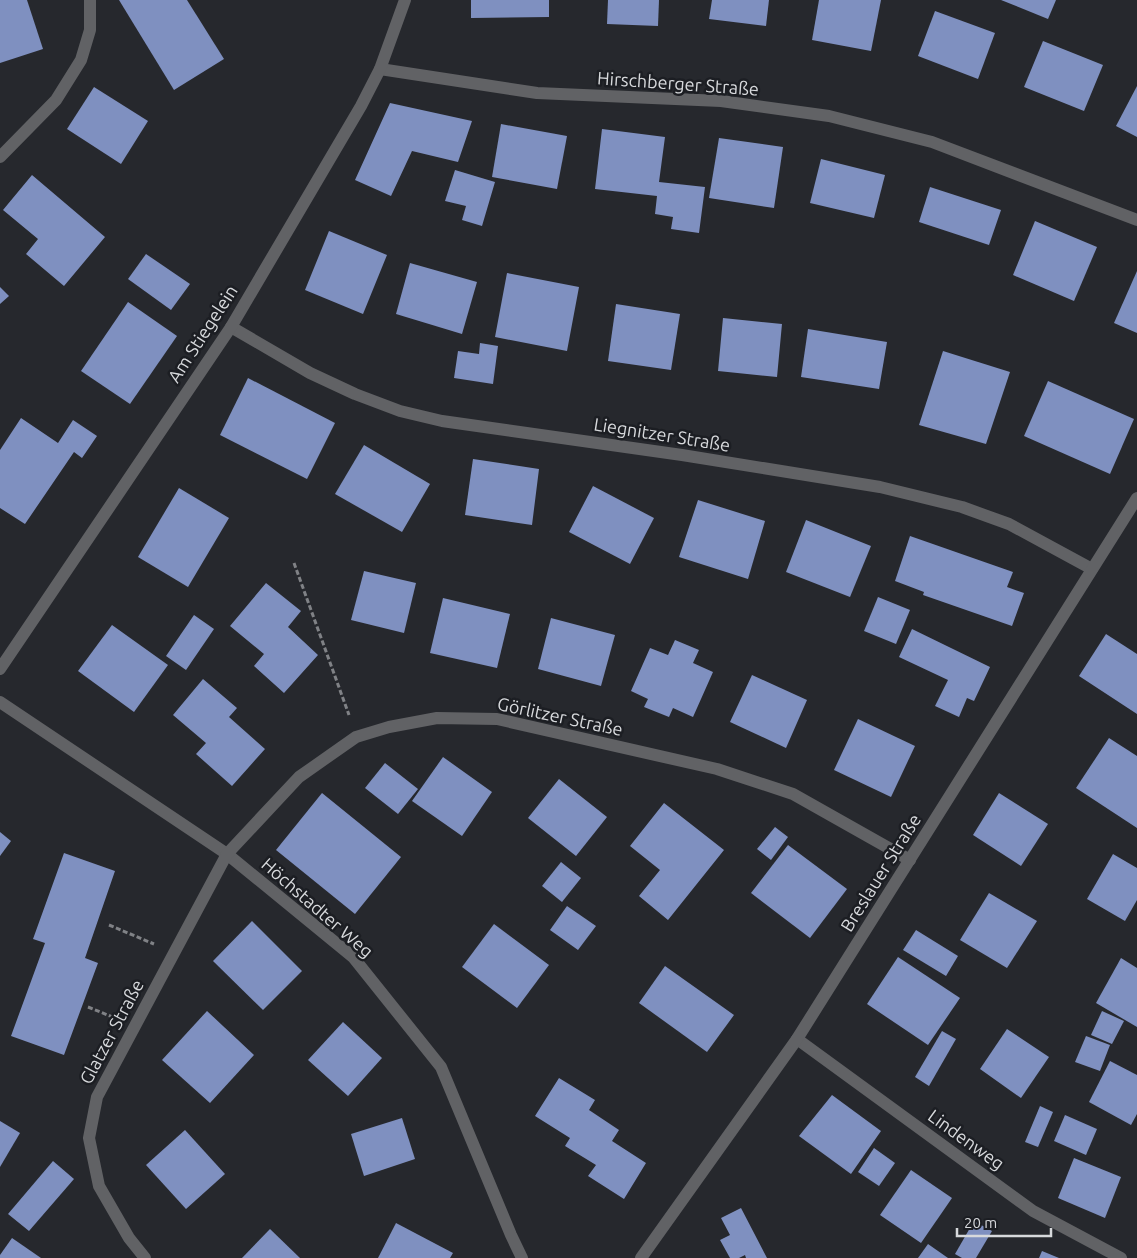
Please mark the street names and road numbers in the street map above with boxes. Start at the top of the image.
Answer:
street label: Hirschberger Straße [597,67,760,99]
street label: Am Stiegelein [163,281,241,386]
street label: Liegnitzer Straße [592,413,732,455]
street label: Görlitzer Straße [496,693,625,739]
street label: Breslauer Straße [836,810,924,935]
street label: Höchstadter Weg [258,853,377,961]
street label: Glatzer Straße [75,976,147,1087]
street label: Lindenweg [925,1105,1008,1173]

